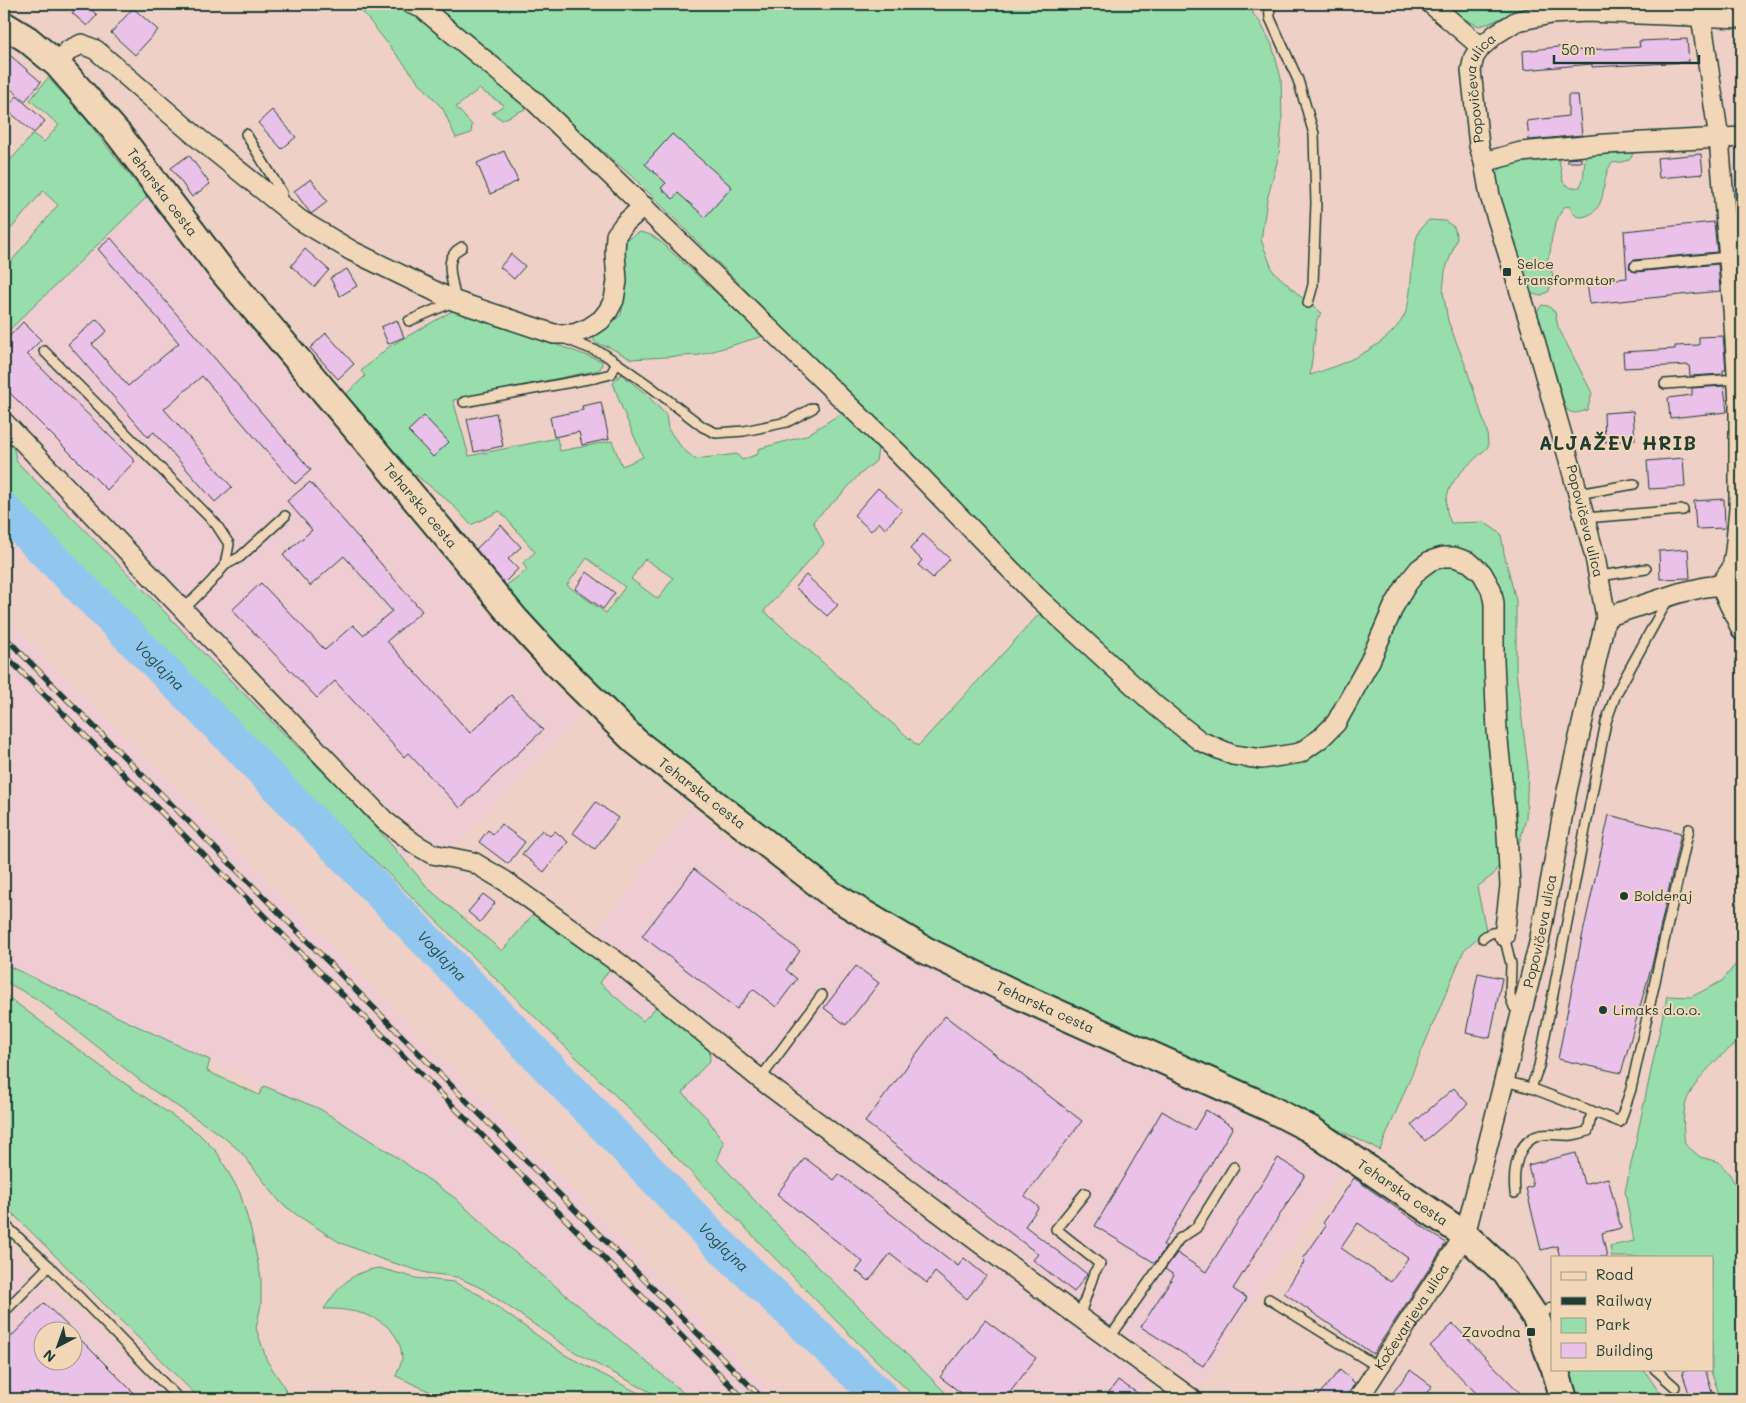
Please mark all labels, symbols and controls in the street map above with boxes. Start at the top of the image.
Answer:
street label: Popovičeva ulica [1460,29,1499,144]
scale bar [1554,32,1698,64]
text: 50 m [1561,39,1596,59]
street label: Teharska cesta [123,144,202,240]
place label: Selce transformator [1517,254,1616,289]
marker: Selce transformator [1501,266,1513,278]
district label: ALJAŽEV HRIB [1539,430,1697,455]
street label: Teharska cesta [379,458,462,552]
street label: Popovičeva ulica [1562,463,1609,579]
water label: Voglajna [130,636,189,695]
street label: Teharska cesta [655,753,750,833]
street label: Popovičeva ulica [1518,873,1560,990]
place label: Bolderaj [1634,886,1693,905]
marker: Bolderaj [1618,890,1630,902]
water label: Voglajna [413,926,472,985]
street label: Teharska cesta [993,976,1098,1037]
place label: Limaks d.o.o. [1613,1000,1701,1019]
marker: Limaks d.o.o. [1597,1004,1609,1016]
street label: Teharska cesta [1354,1154,1452,1230]
water label: Voglajna [694,1217,754,1276]
legend [1551,1256,1714,1370]
street label: Kočevarjeva ulica [1369,1260,1453,1373]
text: Road [1596,1264,1633,1284]
text: Railway [1596,1290,1652,1310]
text: Park [1596,1314,1630,1334]
north arrow [32,1320,82,1370]
place label: Zavodna [1462,1322,1521,1341]
marker: Zavodna [1525,1326,1537,1338]
text: Building [1596,1340,1653,1360]
text: N [39,1346,59,1367]

